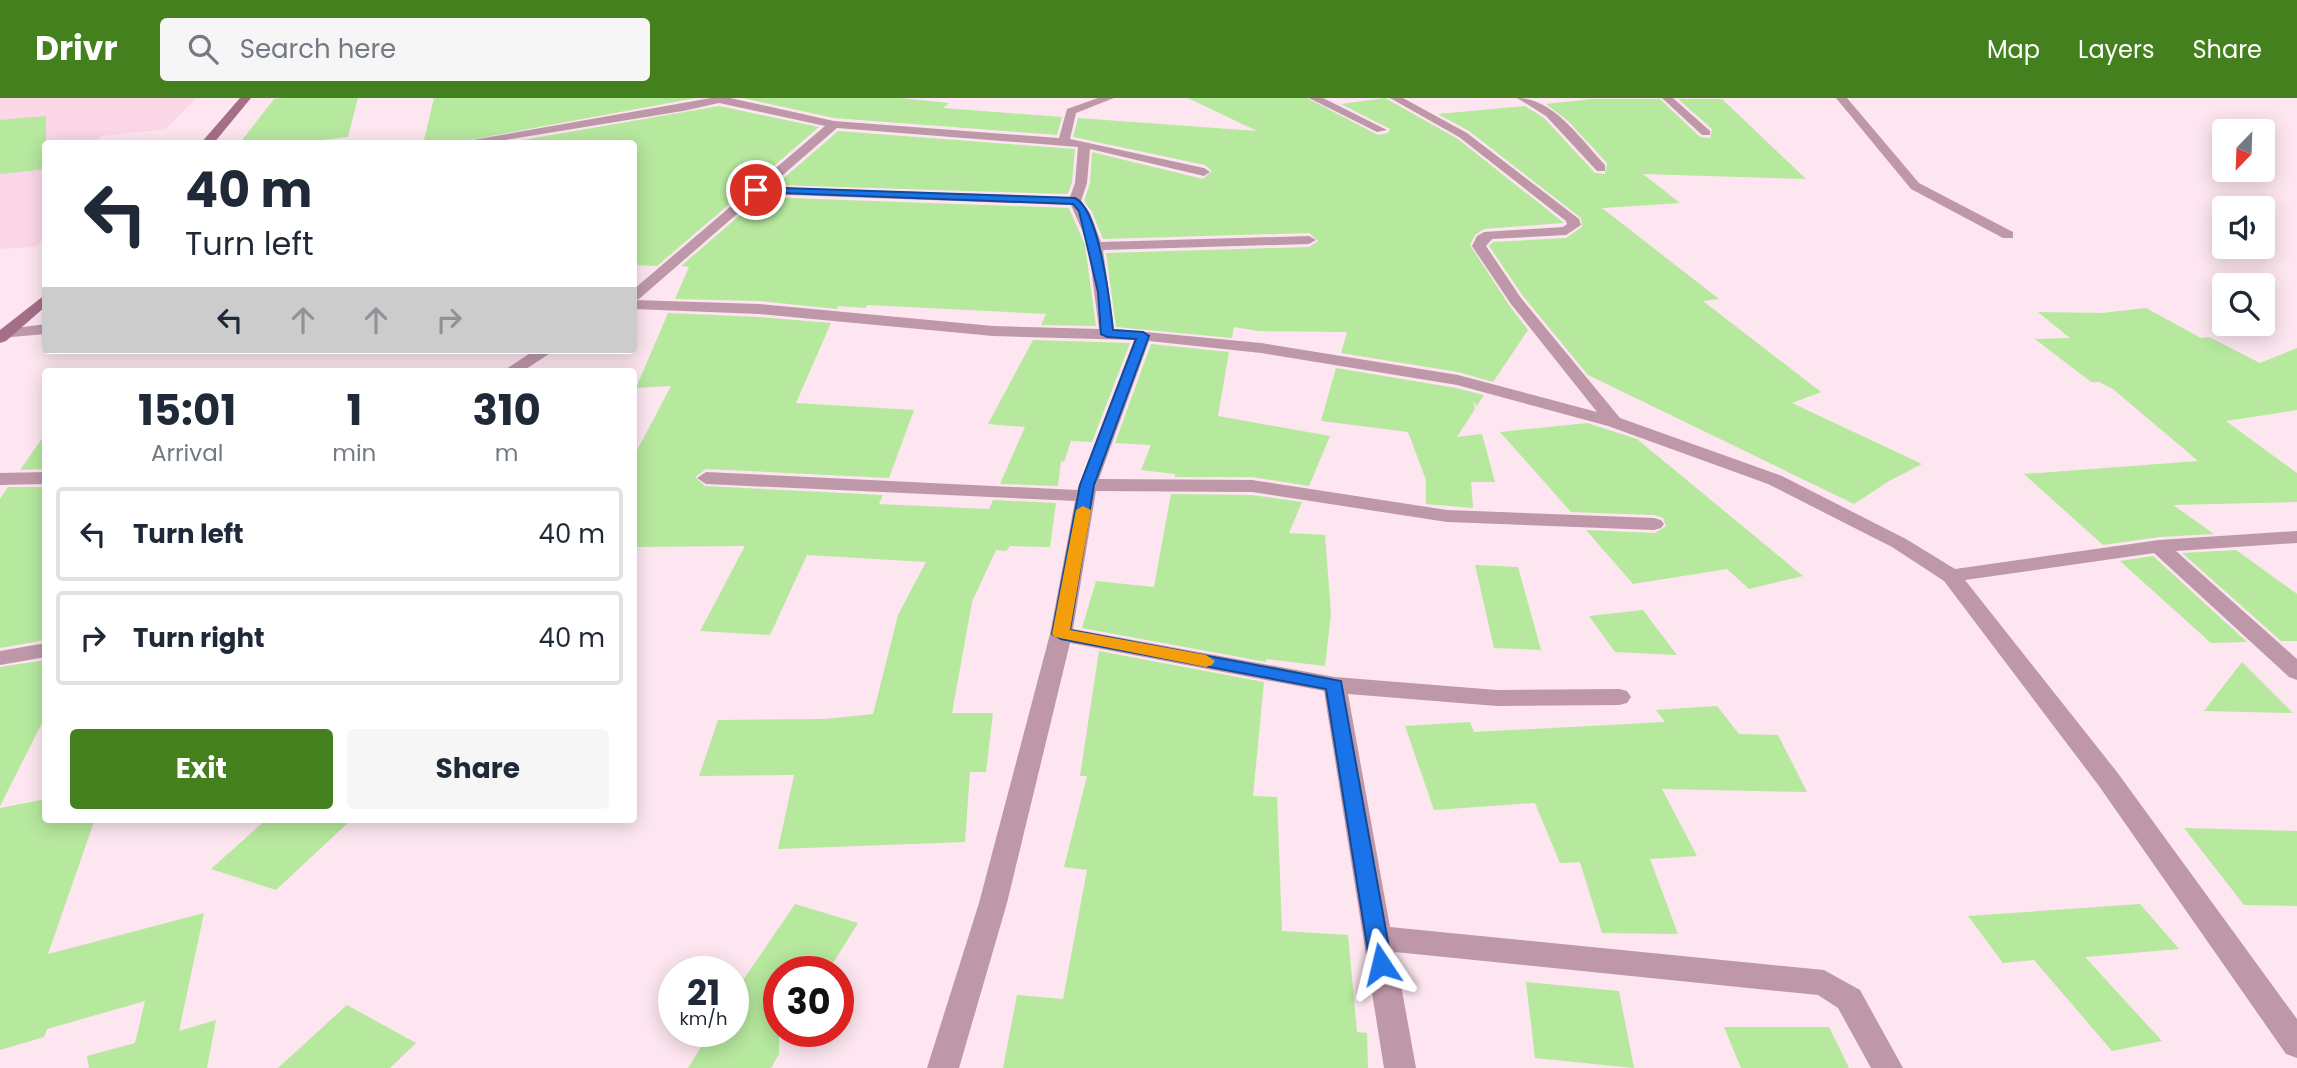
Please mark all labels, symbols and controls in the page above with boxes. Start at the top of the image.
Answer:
search box [160,18,650,81]
text: Drivr [35,25,118,72]
icon: search [184,30,222,68]
text: Search here [240,31,396,67]
text: Map [1987,33,2040,66]
text: Layers [2078,33,2154,66]
text: Share [2192,33,2262,66]
north arrow [2212,119,2275,182]
map controls [2212,119,2275,336]
text: 40 m [185,156,312,224]
pin [726,160,786,220]
icon: left [70,168,161,259]
icon: arrive [737,171,775,209]
button: sound [2212,196,2275,259]
text: Turn left [185,221,314,266]
button: search [2212,273,2275,336]
icon: left [211,301,249,339]
icon: ahead [284,301,322,339]
icon: ahead [357,301,395,339]
icon: right [430,301,468,339]
text: 15:01 [138,381,236,440]
text: 1 [346,381,362,440]
text: 310 [472,381,541,440]
text: Arrival [151,437,223,469]
text: min [332,437,376,469]
text: m [495,437,519,469]
icon: left [74,515,112,553]
text: Turn left [133,516,244,552]
text: 40 m [539,516,605,552]
icon: right [74,619,112,657]
text: Turn right [133,620,265,656]
text: 40 m [539,620,605,656]
button: Exit [70,729,333,809]
button: Share [347,729,609,809]
position arrow [1344,927,1418,1001]
speed limit sign: 30 [763,956,854,1047]
text: 21 [687,968,720,1017]
text: km/h [680,1006,727,1031]

